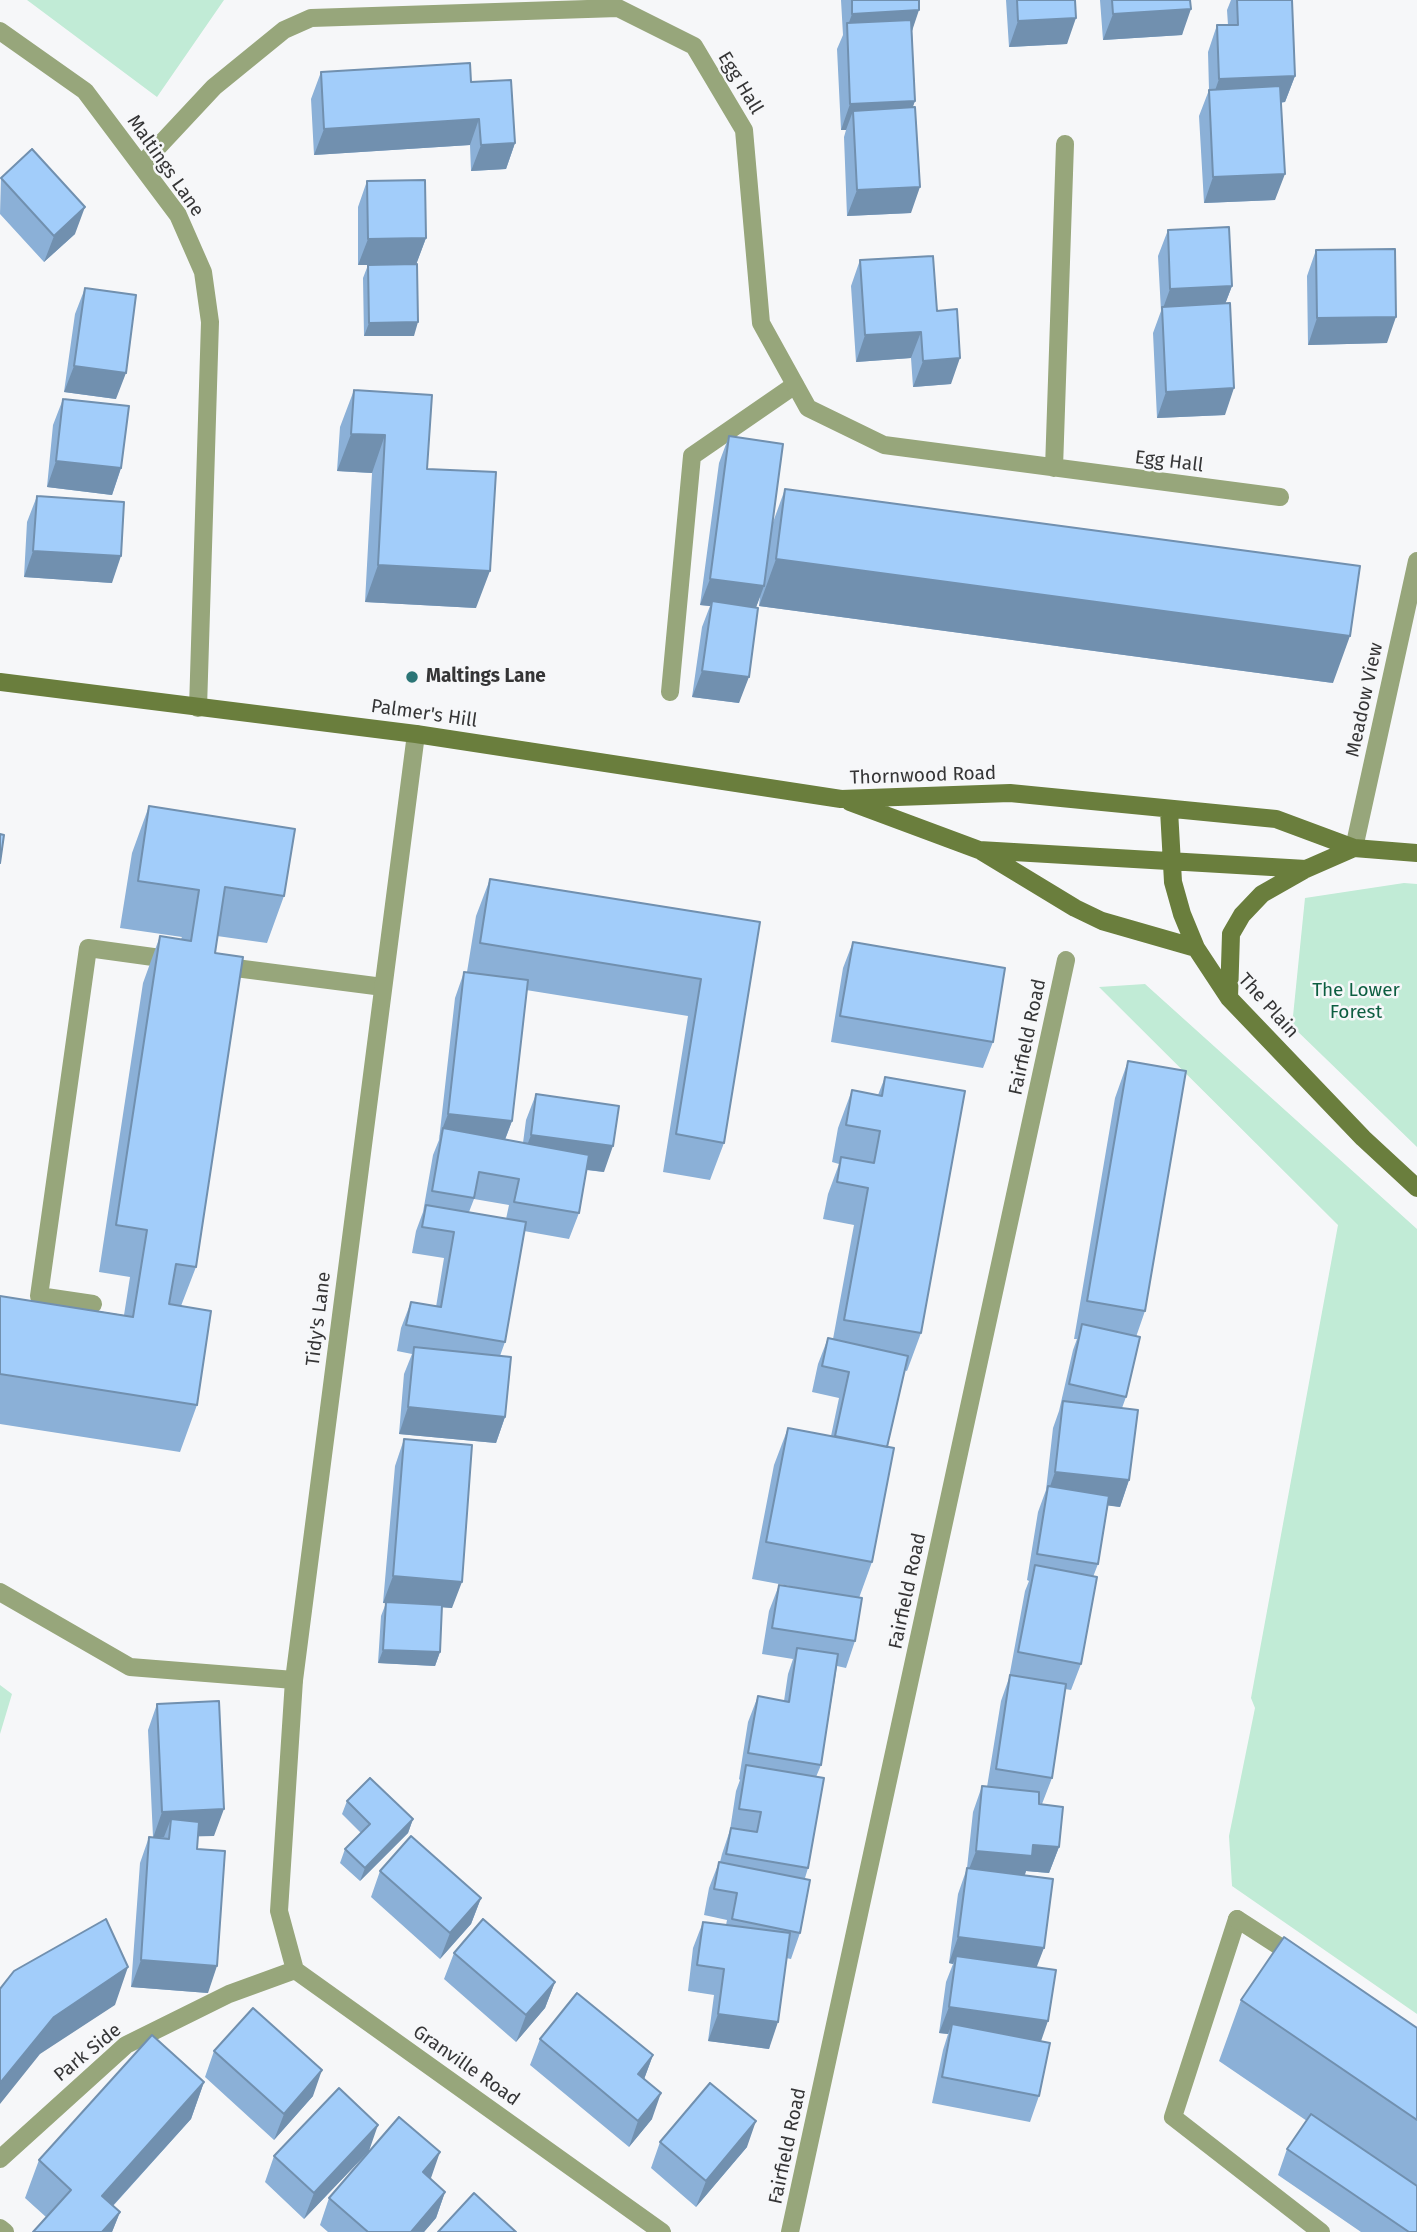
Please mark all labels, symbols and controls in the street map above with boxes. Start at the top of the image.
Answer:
street label: Egg Hall [713,48,767,118]
street label: Maltings Lane [122,111,208,221]
street label: Egg Hall [1133,446,1205,478]
street label: Meadow View [1342,641,1388,759]
place label: Maltings Lane [426,666,546,688]
marker: Maltings Lane [404,669,420,685]
street label: Palmer's Hill [369,695,479,733]
street label: Thornwood Road [849,762,997,790]
street label: The Plain [1233,969,1303,1043]
street label: Fairfield Road [1005,977,1051,1097]
park label: The Lower Forest [1312,980,1400,1024]
street label: Tidy's Lane [302,1271,336,1367]
street label: Fairfield Road [885,1531,931,1651]
street label: Park Side [50,2019,126,2087]
street label: Granville Road [408,2021,524,2111]
street label: Fairfield Road [765,2086,811,2206]

